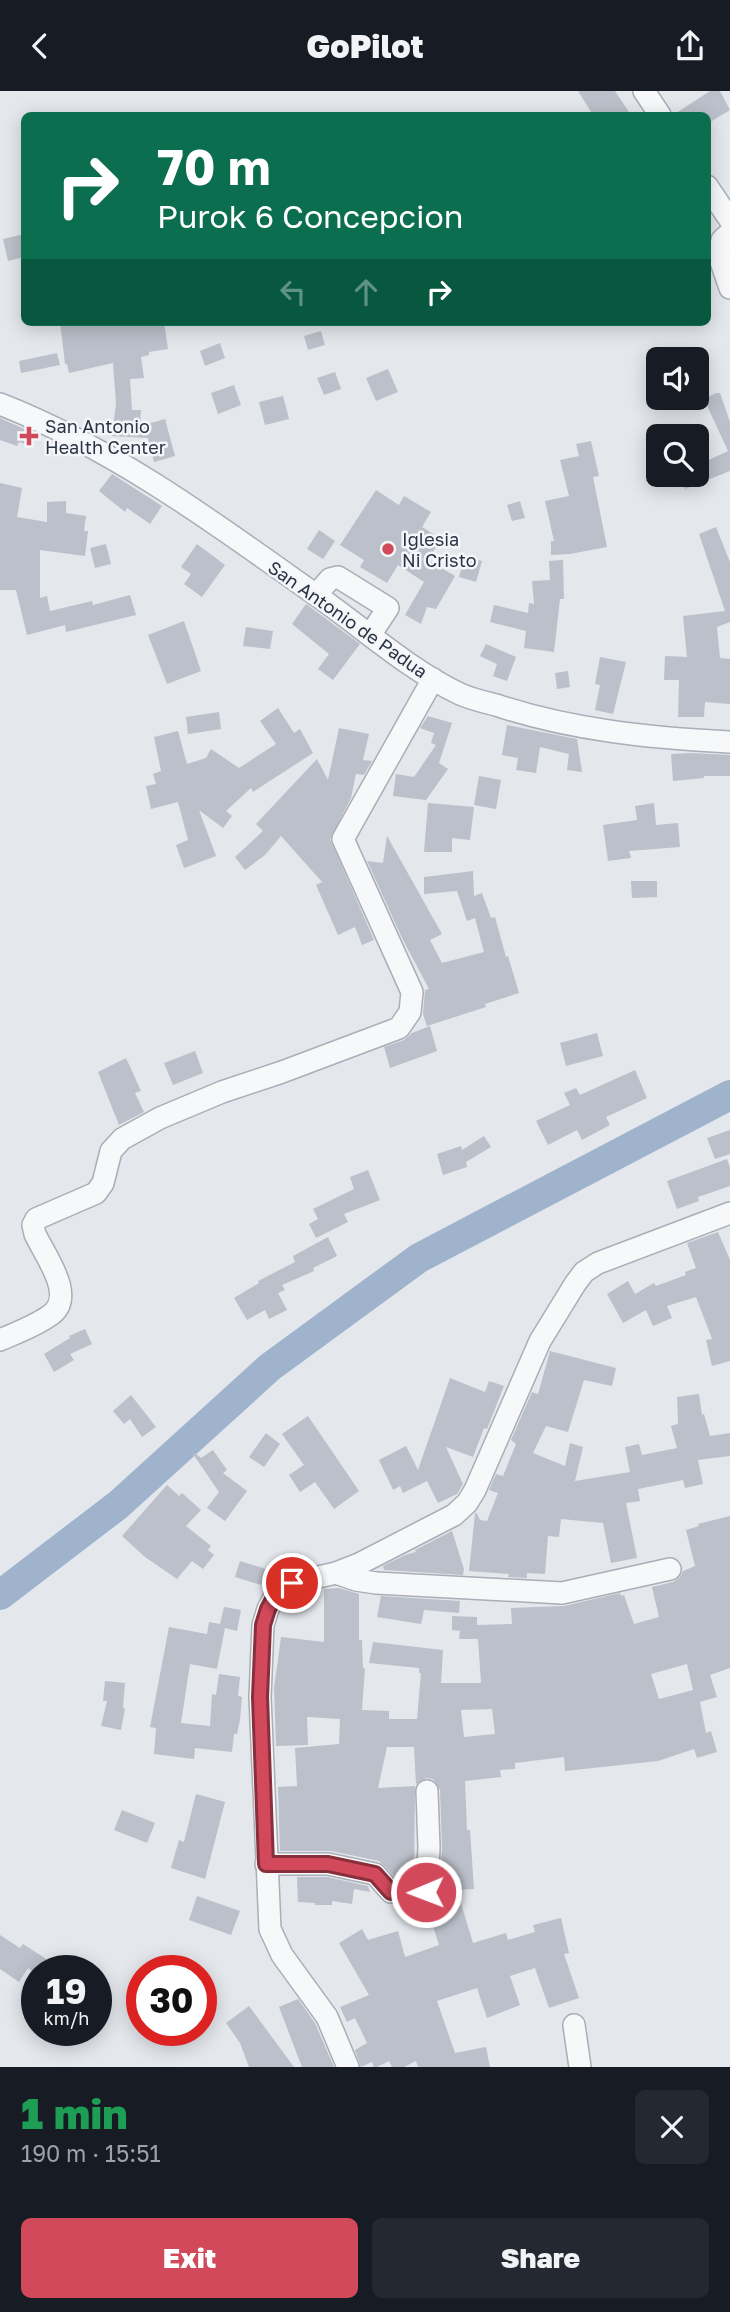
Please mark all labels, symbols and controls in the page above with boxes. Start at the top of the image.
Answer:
icon: back [21,27,59,65]
text: GoPilot [306,27,424,65]
icon: share [671,27,709,65]
text: 70 m [157,137,271,196]
icon: right [42,140,133,231]
text: Purok 6 Concepcion [157,197,463,235]
icon: left [274,273,312,311]
icon: ahead [347,273,385,311]
icon: right [420,273,458,311]
map controls [646,347,709,487]
button: sound [646,347,709,410]
place label: San Antonio Health Center [45,415,166,458]
button: search [646,424,709,487]
marker: San Antonio Health Center [19,426,39,446]
place label: Iglesia Ni Cristo [402,528,477,571]
marker: Iglesia Ni Cristo [380,541,396,557]
street label: San Antonio de Padua [264,556,432,682]
pin [262,1553,322,1613]
icon: arrive [273,1564,311,1602]
position arrow [389,1855,463,1929]
speed limit sign: 30 [126,1955,217,2046]
text: 19 [46,1970,87,2012]
text: km/h [44,2007,89,2029]
text: 1 min [21,2088,128,2138]
button: close [635,2090,709,2164]
text: 190 m · 15:51 [21,2139,161,2167]
button: Exit [21,2218,358,2298]
button: Share [372,2218,709,2298]

